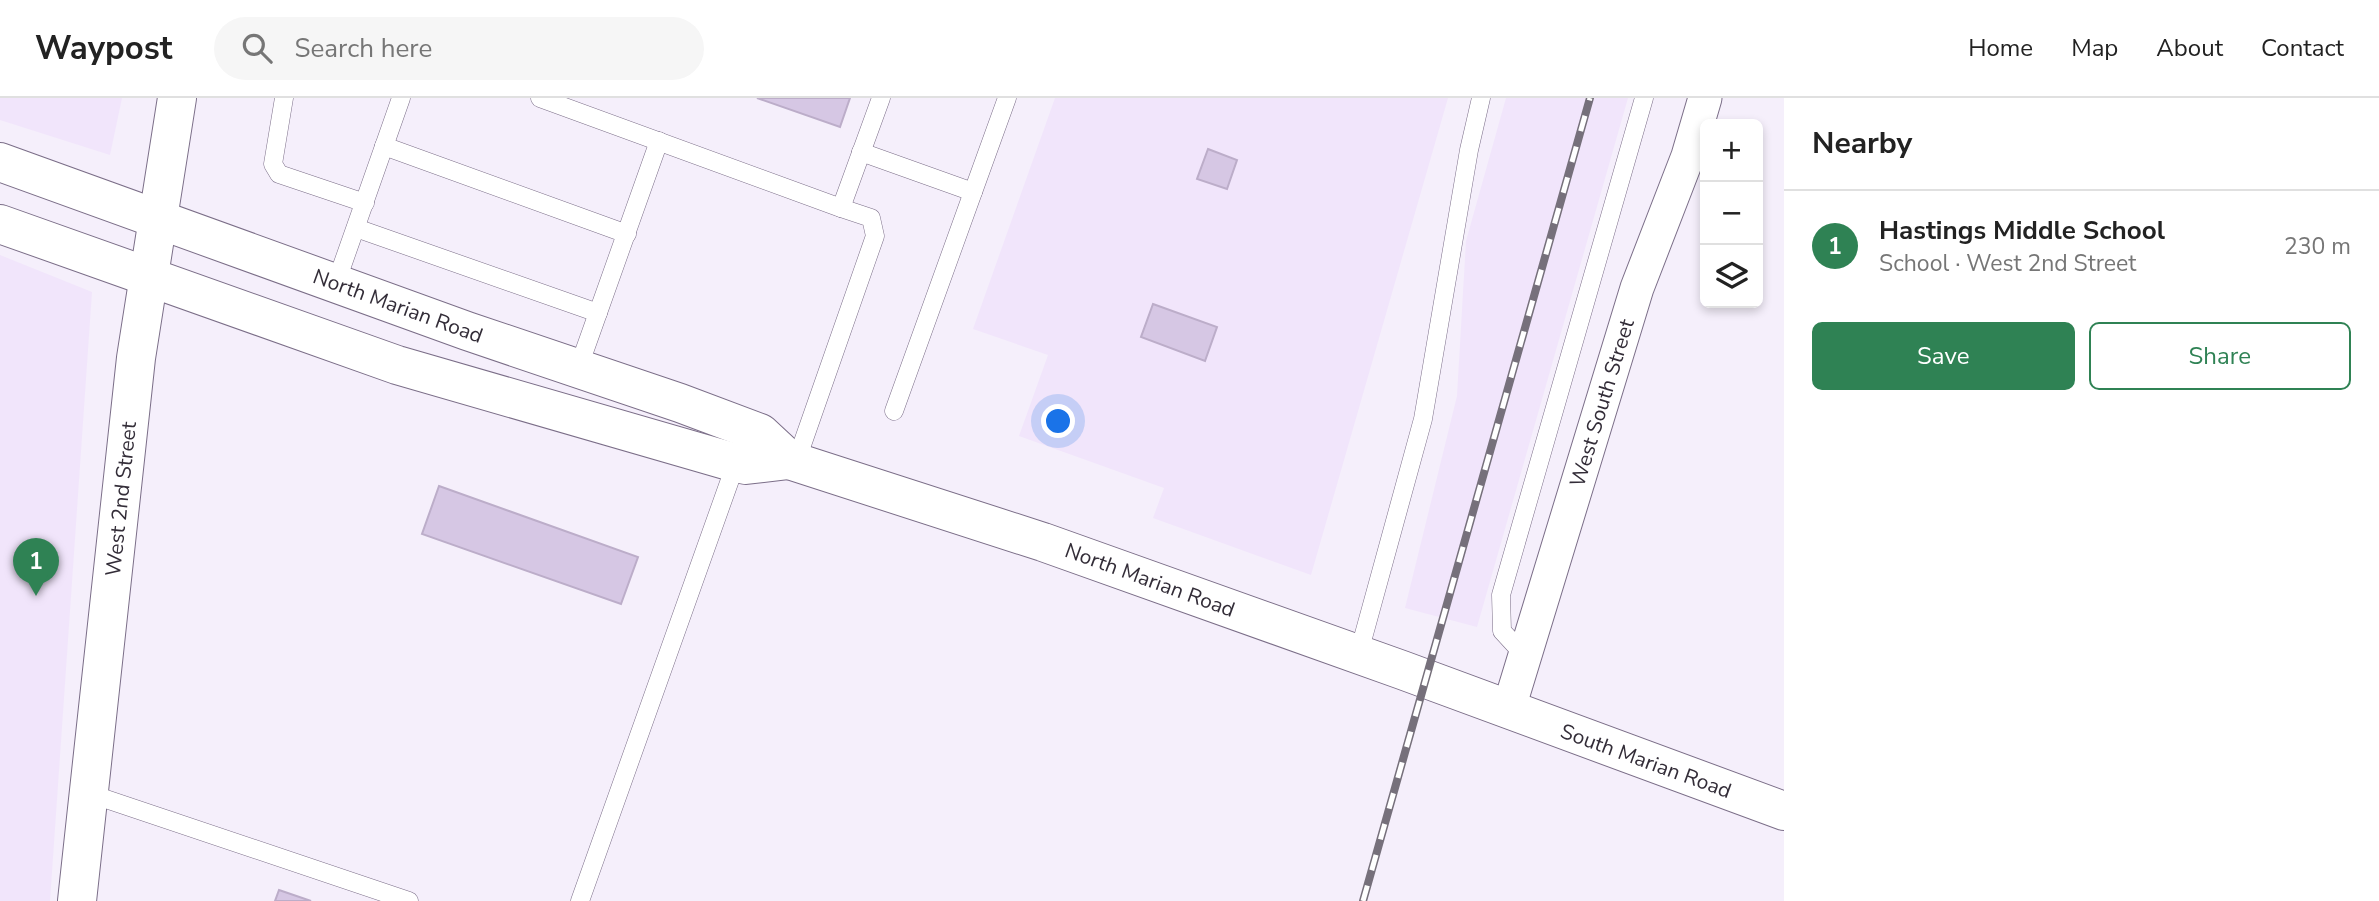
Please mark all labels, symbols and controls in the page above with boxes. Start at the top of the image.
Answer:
search box [214,17,704,80]
text: Waypost [35,26,172,71]
icon: search [238,29,276,67]
text: Search here [294,31,432,66]
text: Home [1968,32,2033,64]
text: Map [2071,32,2118,64]
text: About [2156,32,2223,64]
text: Contact [2261,32,2344,64]
map controls [1700,119,1763,308]
button: + [1700,119,1763,182]
text: Nearby [1812,123,1912,164]
button: − [1700,182,1763,245]
text: Hastings Middle School [1879,213,2165,248]
text: 1 [1828,231,1842,262]
text: 230 m [2284,231,2351,262]
button: layers [1700,245,1763,308]
text: School · West 2nd Street [1879,248,2136,279]
street label: North Marian Road [309,262,487,350]
street label: West South Street [1563,315,1641,490]
button: Save [1812,322,2075,390]
button: Share [2089,322,2351,390]
your location [1041,404,1075,438]
street label: West 2nd Street [99,420,143,578]
street label: North Marian Road [1061,536,1239,624]
pin: 1 [13,538,59,596]
street label: South Marian Road [1557,717,1735,805]

